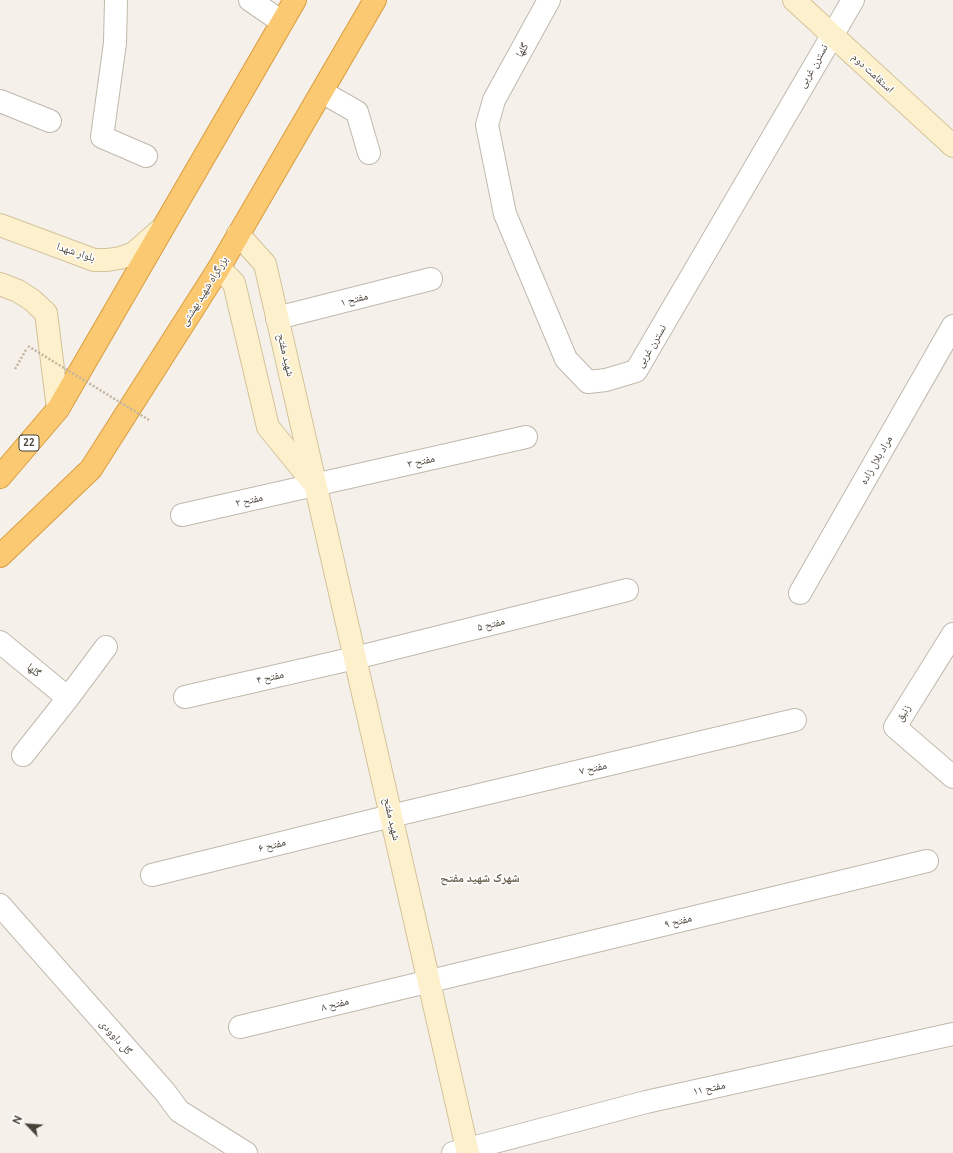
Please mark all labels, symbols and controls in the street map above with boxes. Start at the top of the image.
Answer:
street label: گلها [513,41,531,59]
street label: نسترن غربی [795,42,831,90]
street label: استقامت دوم [849,50,897,96]
street label: بلوار شهدا [55,240,97,264]
street label: بزرگراه شهید بهشتی [177,254,231,328]
street label: مفتح ۱ [339,289,369,309]
street label: نسترن غربی [633,322,669,370]
street label: شهید مفتح [275,332,297,378]
street label: مراد بلال زاده [857,433,895,487]
road number: 22 [19,435,39,451]
street label: مفتح ۳ [406,451,436,471]
street label: مفتح ۲ [234,490,264,510]
street label: مفتح ۵ [476,614,506,634]
street label: گلها [24,660,44,680]
street label: مفتح ۴ [255,667,285,687]
street label: زنبق [893,702,913,724]
street label: مفتح ۷ [578,758,608,778]
street label: شهید مفتح [381,796,403,842]
street label: مفتح ۶ [257,835,287,855]
district label: شهرک شهید مفتح [440,871,520,885]
street label: مفتح ۹ [663,911,693,931]
street label: مفتح ۸ [320,994,350,1014]
street label: گل داوودی [97,1017,135,1057]
street label: مفتح ۱۱ [692,1078,726,1098]
north arrow [8,1105,48,1145]
text: N [10,1114,24,1126]

